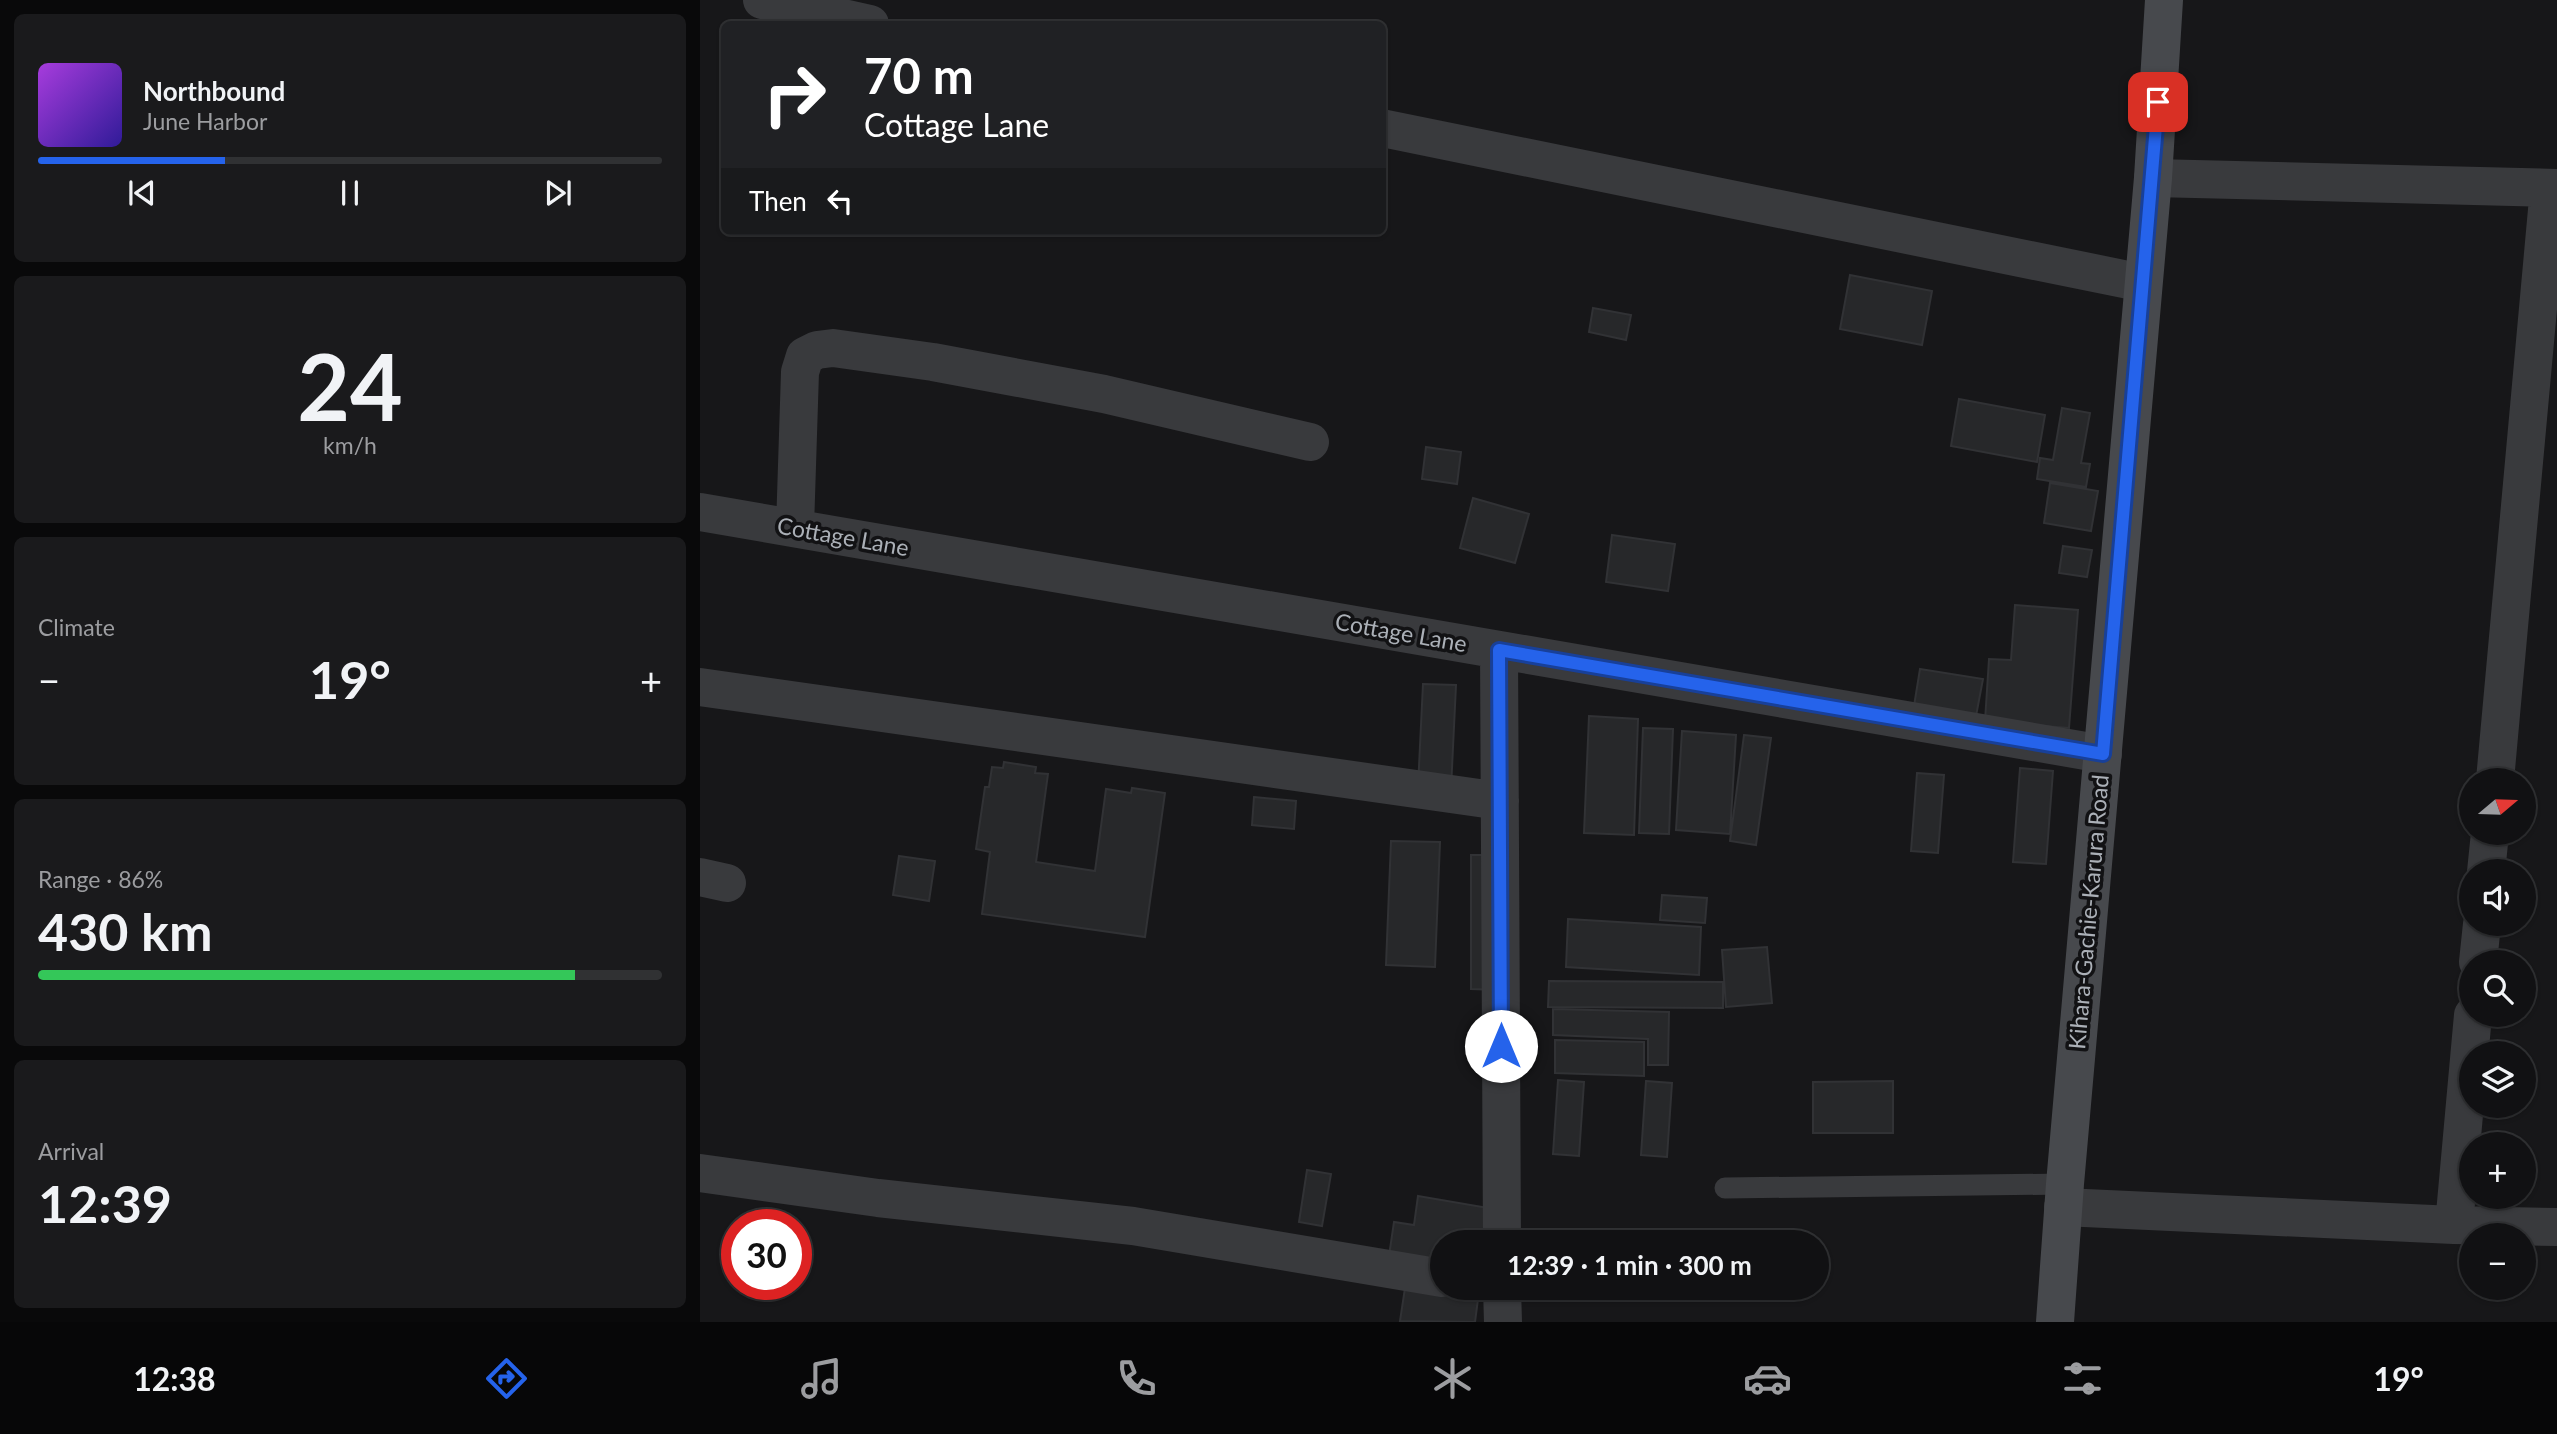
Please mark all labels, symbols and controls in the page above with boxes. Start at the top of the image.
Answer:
text: 70 m [864,46,974,104]
icon: right [749,49,840,140]
pin [2128,72,2188,132]
text: Northbound [143,75,285,107]
icon: arrive [2139,83,2177,121]
text: Cottage Lane [864,105,1049,144]
text: June Harbor [143,107,267,135]
icon: previous [123,174,161,212]
icon: pause [331,174,369,212]
icon: next [539,174,577,212]
icon: left [821,182,859,220]
text: Then [749,185,807,217]
text: 24 [297,331,403,440]
text: km/h [323,431,377,459]
street label: Cottage Lane [775,511,911,561]
street label: Cottage Lane [1333,607,1469,657]
text: Climate [38,613,115,641]
text: 19° [309,648,391,710]
text: − [38,657,60,703]
text: + [640,657,662,703]
north arrow [2459,768,2536,845]
map controls [2459,768,2536,1300]
street label: Kihara-Gachie-Karura Road [2062,773,2114,1050]
button: sound [2459,859,2536,936]
text: Range · 86% [38,865,163,893]
text: 430 km [38,900,212,962]
button: search [2459,950,2536,1027]
position arrow [1464,1009,1538,1083]
button: layers [2459,1041,2536,1118]
button: + [2459,1132,2536,1209]
text: Arrival [38,1137,104,1165]
text: 12:39 [38,1172,172,1234]
speed limit sign: 30 [721,1209,812,1300]
button: − [2459,1223,2536,1300]
text: 12:39 · 1 min · 300 m [1507,1249,1752,1281]
icon: directions [482,1354,531,1403]
icon: music [797,1354,846,1403]
icon: phone [1112,1354,1161,1403]
icon: climate [1428,1354,1477,1403]
icon: car [1743,1354,1792,1403]
icon: filters [2058,1354,2107,1403]
text: 12:38 [133,1359,216,1398]
text: 19° [2373,1359,2424,1398]

